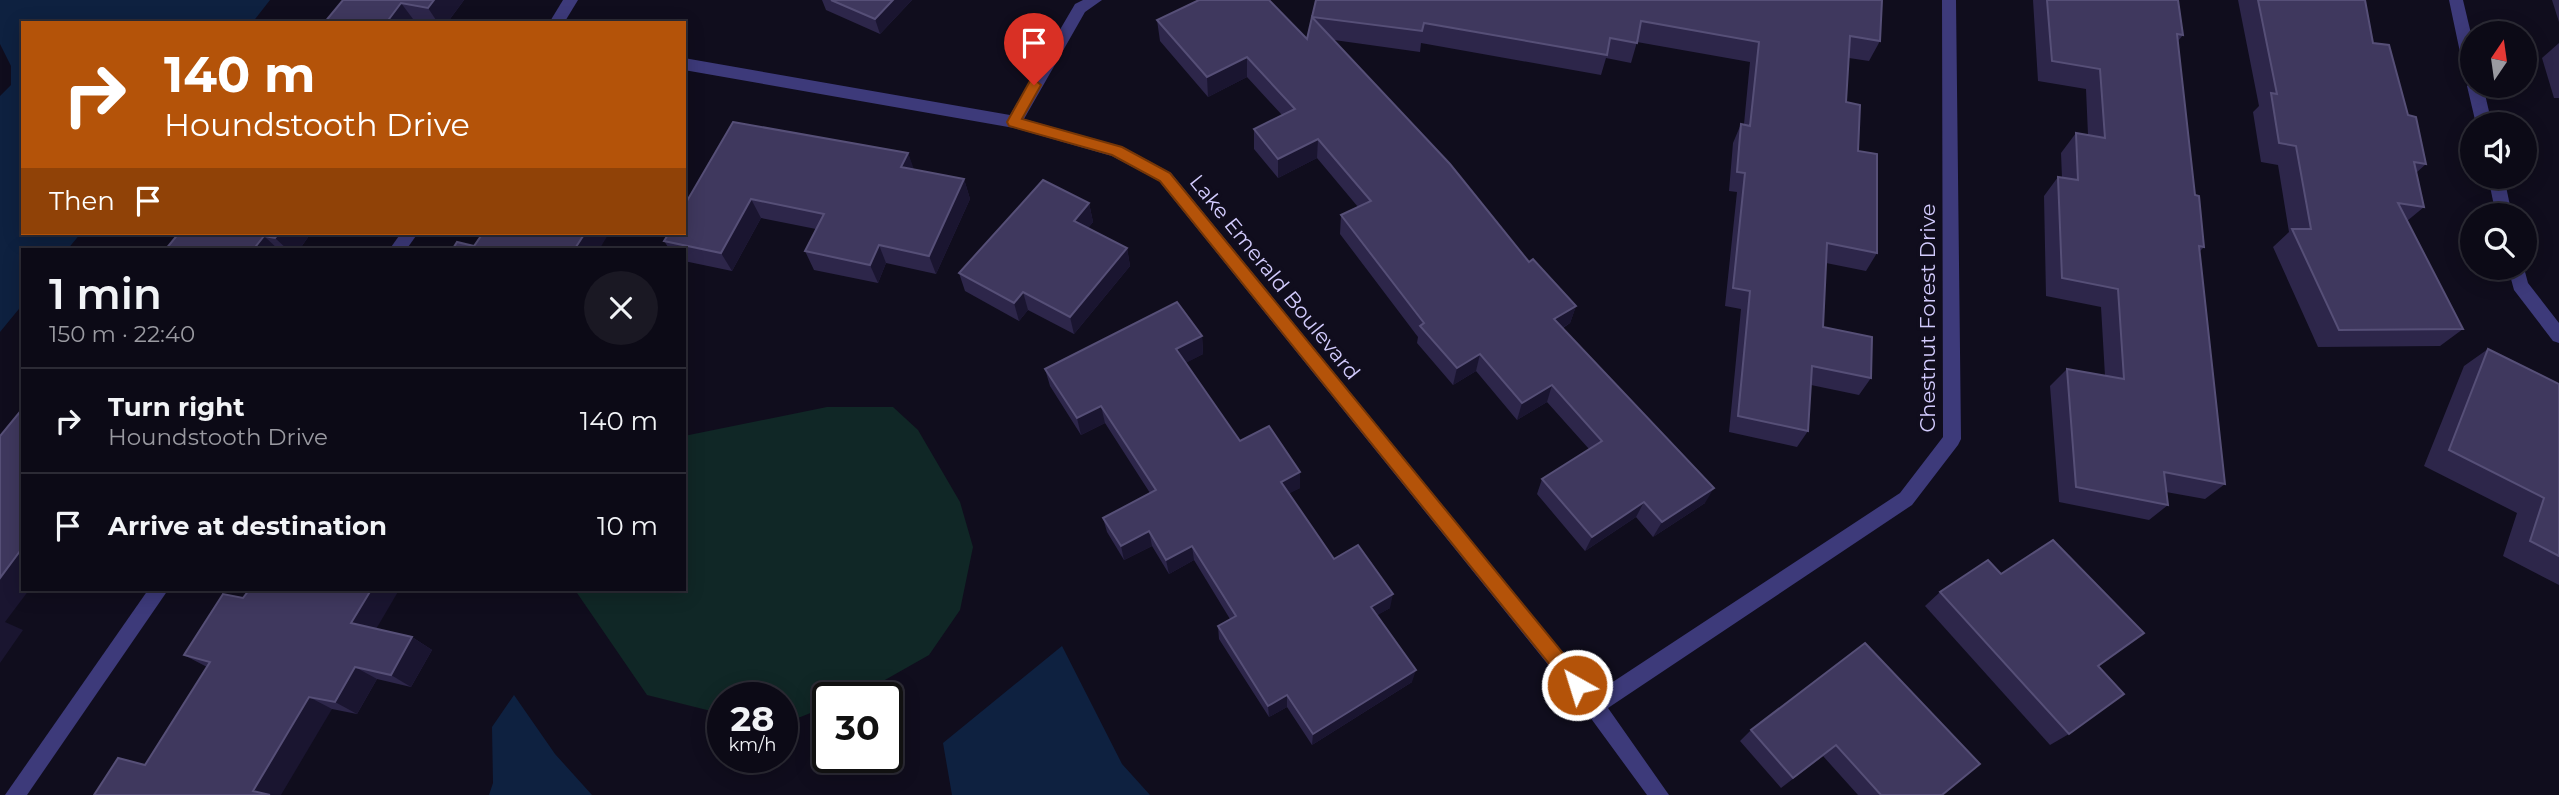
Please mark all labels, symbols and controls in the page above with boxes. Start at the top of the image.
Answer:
pin [1004,13,1064,85]
north arrow [2460,21,2538,98]
map controls [2460,21,2537,280]
icon: arrive [1015,24,1053,62]
text: 140 m [164,45,316,104]
icon: right [49,49,140,140]
text: Houndstooth Drive [164,105,470,144]
button: sound [2460,112,2537,189]
street label: Lake Emerald Boulevard [1185,169,1365,385]
icon: arrive [129,182,167,220]
text: Then [49,185,115,217]
street label: Chestnut Forest Drive [1915,203,1940,433]
button: search [2460,203,2537,280]
text: 1 min [49,268,162,320]
button: close [584,271,658,345]
text: 150 m · 22:40 [49,320,195,348]
text: Turn right [108,391,244,423]
icon: right [49,402,87,440]
text: 140 m [580,405,658,437]
text: Houndstooth Drive [108,423,328,451]
icon: arrive [49,507,87,545]
text: Arrive at destination [108,510,387,542]
text: 10 m [597,510,658,542]
position arrow [1540,648,1614,722]
speed limit sign: 30 [812,682,903,773]
text: 28 [731,697,774,740]
text: km/h [728,734,777,756]

